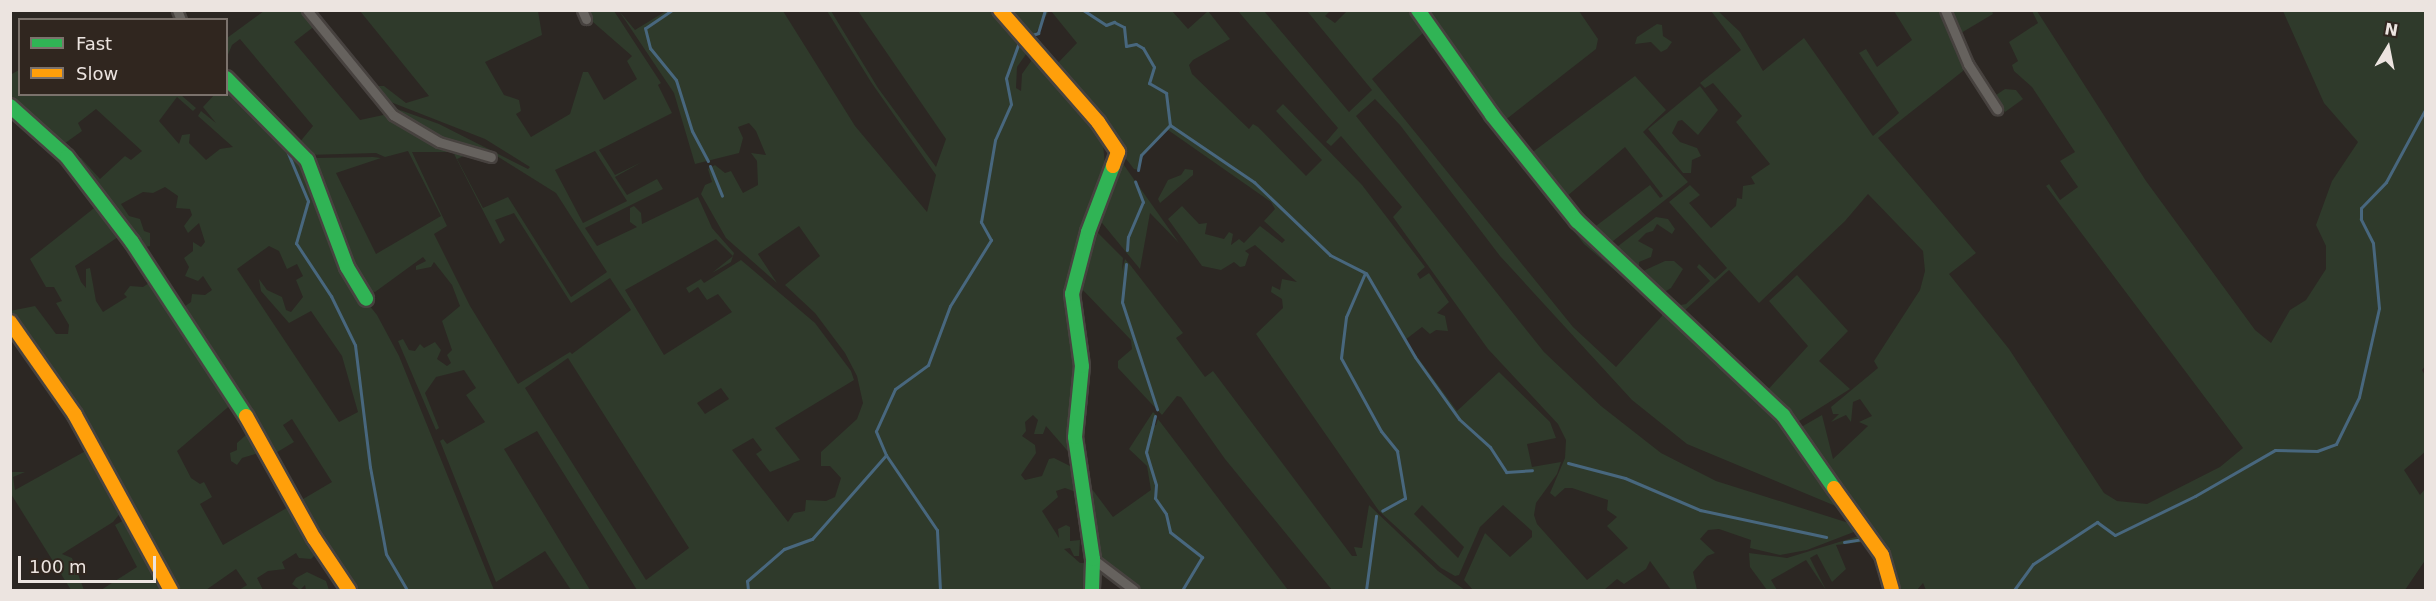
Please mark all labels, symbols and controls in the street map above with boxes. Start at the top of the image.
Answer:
legend [18,18,228,96]
north arrow [2358,18,2418,78]
text: N [2383,19,2399,40]
text: Fast [76,33,112,54]
text: Slow [76,63,118,84]
scale bar [21,544,159,582]
text: 100 m [29,556,87,577]

